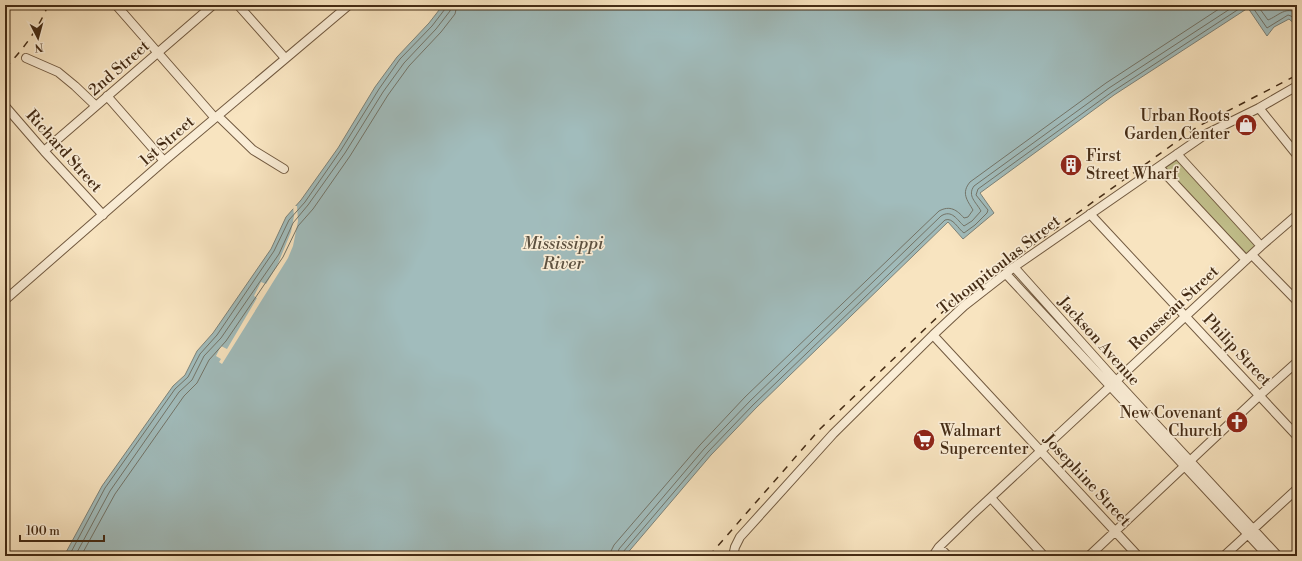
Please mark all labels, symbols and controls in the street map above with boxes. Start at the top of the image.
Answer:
north arrow [18,18,58,58]
street label: 2nd Street [84,36,154,100]
text: N [34,40,44,54]
street label: Richard Street [22,105,107,197]
place label: Urban Roots Garden Center [1124,106,1230,144]
street label: 1st Street [135,111,199,170]
shop icon: Urban Roots Garden Center [1233,112,1259,138]
place label: First Street Wharf [1086,146,1179,184]
building icon: First Street Wharf [1058,152,1084,178]
street label: Tchoupitoulas Street [934,211,1064,319]
water label: Mississippi River [522,233,604,275]
street label: Rousseau Street [1125,261,1223,355]
street label: Jackson Avenue [1053,291,1144,390]
street label: Philip Street [1198,310,1276,391]
place label: New Covenant Church [1120,403,1222,441]
church icon: New Covenant Church [1224,409,1250,435]
place label: Walmart Supercenter [939,421,1029,459]
supermarket icon: Walmart Supercenter [911,427,937,453]
street label: Josephine Street [1038,429,1135,531]
scale bar [20,517,104,543]
text: 100 m [26,524,60,539]

